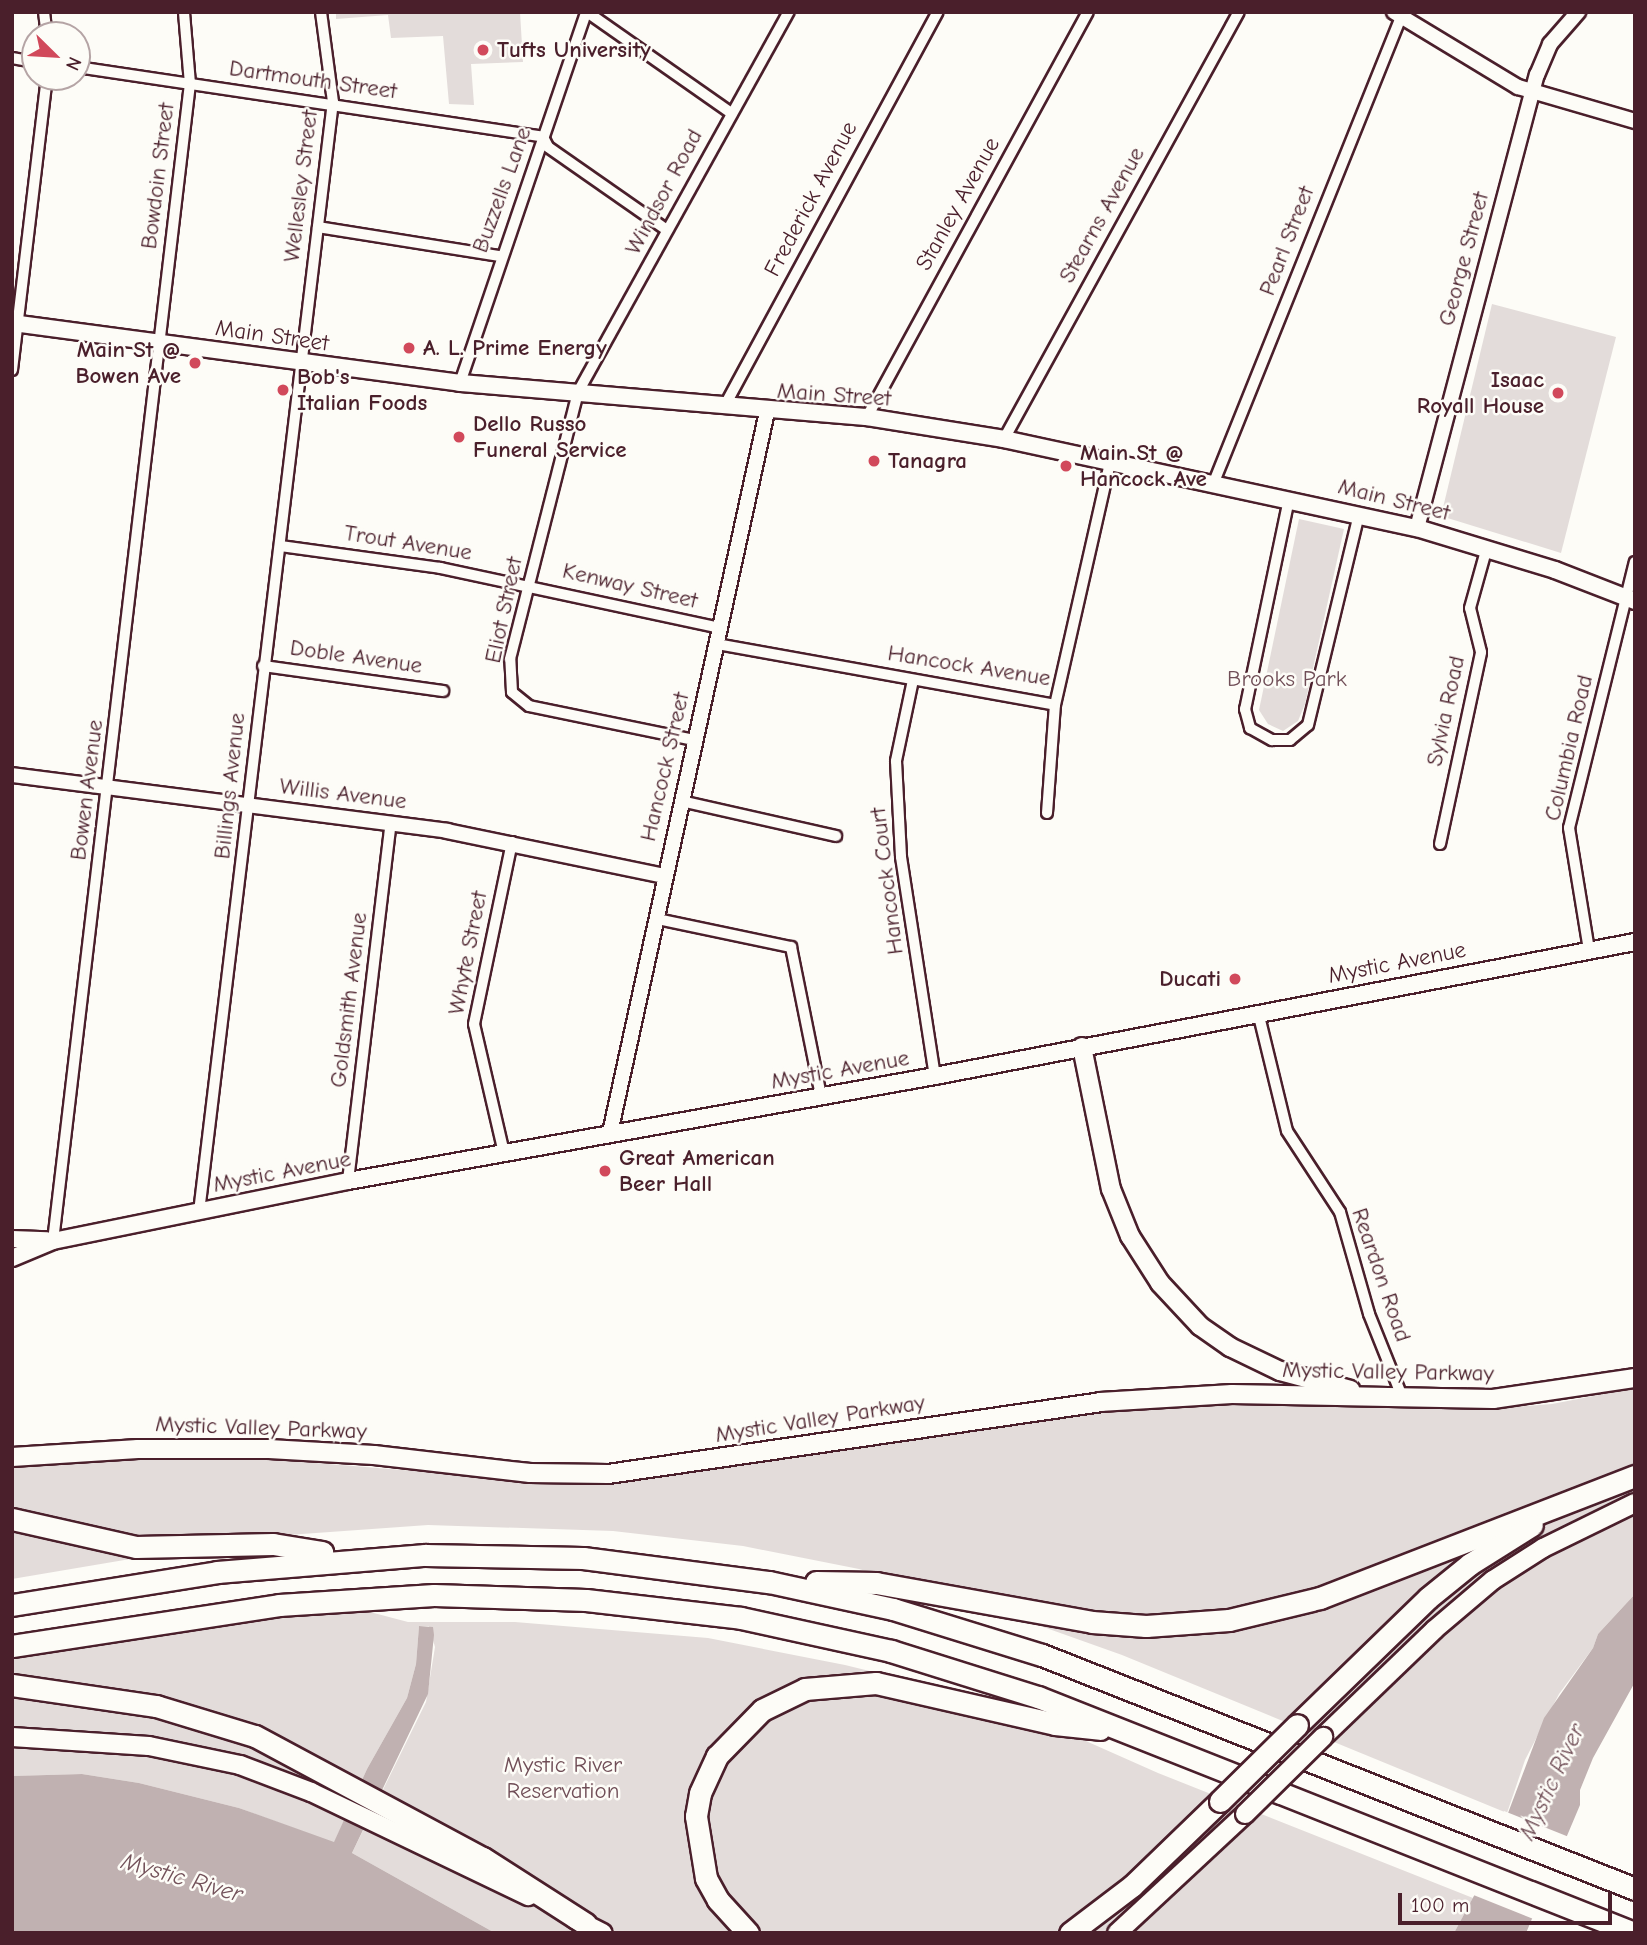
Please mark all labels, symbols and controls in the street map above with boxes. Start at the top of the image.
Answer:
north arrow [21,21,91,91]
place label: Tufts University [497,36,651,64]
marker: Tufts University [475,42,491,58]
text: N [61,54,86,74]
street label: Dartmouth Street [227,55,399,105]
street label: Bowdoin Street [135,101,181,251]
street label: Wellesley Street [278,108,324,264]
street label: Frederick Avenue [759,117,863,281]
street label: Buzzells Lane [467,123,537,257]
street label: Windsor Road [619,125,709,259]
street label: Stanley Avenue [910,133,1006,275]
street label: Stearns Avenue [1053,142,1151,288]
street label: Pearl Street [1254,182,1320,300]
street label: George Street [1433,189,1495,329]
street label: Main Street [213,314,331,358]
place label: A. L. Prime Energy [423,334,607,362]
place label: Main St @ Bowen Ave [75,336,181,390]
marker: A. L. Prime Energy [401,340,417,356]
marker: Main St @ Bowen Ave [187,355,203,371]
place label: Bob's Italian Foods [297,363,427,417]
place label: Isaac Royall House [1417,366,1544,420]
street label: Main Street [776,377,892,413]
marker: Bob's Italian Foods [275,382,291,398]
marker: Isaac Royall House [1550,385,1566,401]
place label: Dello Russo Funeral Service [473,410,627,464]
marker: Dello Russo Funeral Service [451,429,467,445]
place label: Main St @ Hancock Ave [1080,439,1207,493]
place label: Tanagra [888,447,967,475]
marker: Tanagra [866,453,882,469]
marker: Main St @ Hancock Ave [1058,458,1074,474]
street label: Main Street [1335,473,1453,527]
street label: Trout Avenue [342,519,474,567]
street label: Eliot Street [479,554,529,666]
street label: Kenway Street [560,557,700,615]
street label: Doble Avenue [288,634,424,680]
street label: Hancock Avenue [886,640,1052,692]
street label: Sylvia Road [1421,653,1471,769]
park label: Brooks Park [1227,665,1347,693]
street label: Columbia Road [1539,672,1599,824]
street label: Hancock Street [634,690,696,844]
street label: Billings Avenue [209,711,251,861]
street label: Bowen Avenue [65,718,109,862]
street label: Willis Avenue [278,773,408,815]
street label: Hancock Court [864,806,910,956]
street label: Whyte Street [443,889,493,1017]
street label: Goldsmith Avenue [325,911,373,1089]
street label: Mystic Avenue [1326,936,1468,990]
place label: Ducati [1159,965,1221,993]
marker: Ducati [1227,971,1243,987]
street label: Mystic Avenue [769,1044,911,1096]
place label: Great American Beer Hall [619,1144,775,1198]
street label: Mystic Avenue [211,1145,353,1199]
marker: Great American Beer Hall [597,1163,613,1179]
street label: Reardon Road [1345,1204,1417,1346]
street label: Mystic Valley Parkway [1282,1356,1494,1388]
street label: Mystic Valley Parkway [713,1389,927,1449]
street label: Mystic Valley Parkway [155,1411,367,1445]
water label: Mystic River [1513,1719,1591,1845]
park label: Mystic River Reservation [504,1751,622,1805]
water label: Mystic River [118,1847,246,1909]
scale bar [1402,1878,1616,1922]
text: 100 m [1411,1893,1469,1917]

